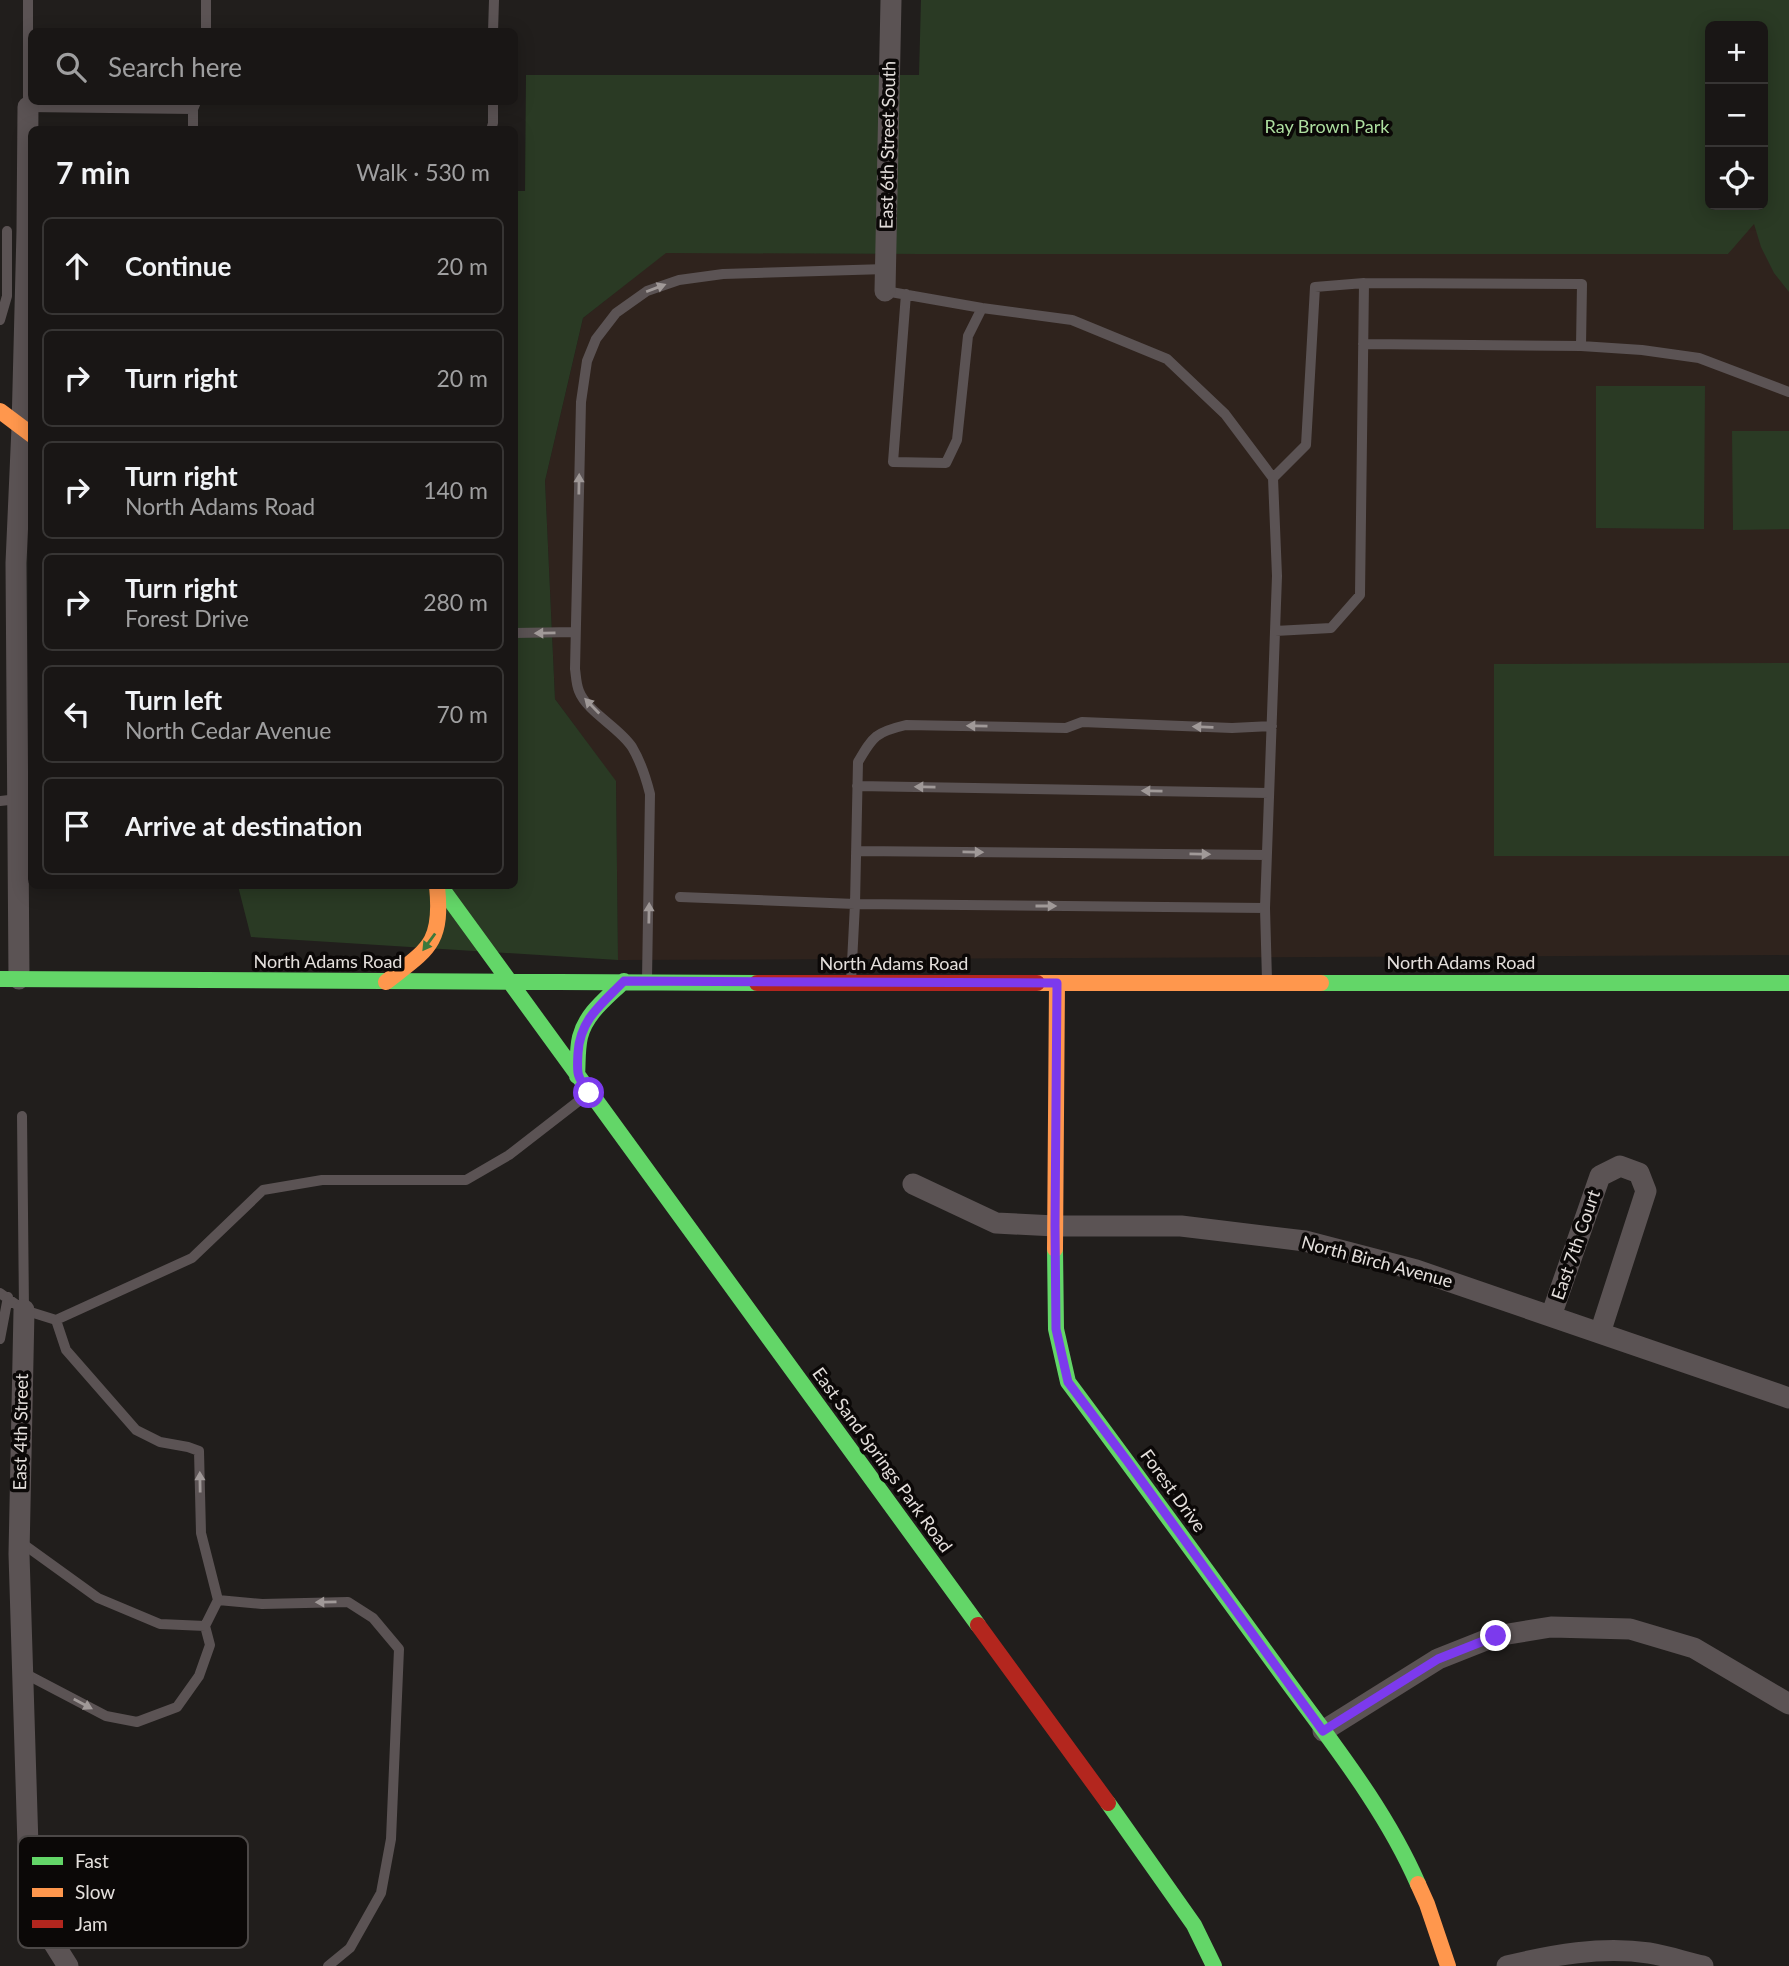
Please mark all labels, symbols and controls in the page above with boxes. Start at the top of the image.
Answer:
map controls [1705,21,1768,210]
button: + [1705,21,1768,84]
search box [28,28,518,105]
icon: search [52,48,90,86]
text: Search here [108,51,242,83]
street label: East 6th Street South [875,61,899,229]
button: − [1705,84,1768,147]
park label: Ray Brown Park [1265,115,1390,137]
button: locate [1705,147,1768,210]
text: 7 min [56,154,130,190]
text: Walk · 530 m [356,158,490,186]
icon: ahead [58,247,96,285]
text: Continue [125,250,231,282]
text: 20 m [437,252,488,280]
one-way arrow [646,282,667,293]
icon: right [58,359,96,397]
text: Turn right [125,362,238,394]
text: 20 m [437,364,488,392]
text: Turn right [125,460,238,492]
icon: right [58,471,96,509]
one-way arrow [573,473,585,495]
text: 140 m [423,476,488,504]
text: North Adams Road [125,492,315,520]
text: Turn right [125,572,238,604]
icon: right [58,583,96,621]
text: 280 m [423,588,488,616]
text: Forest Drive [125,604,249,632]
one-way arrow [534,627,556,638]
text: Turn left [125,684,222,716]
icon: left [58,695,96,733]
one-way arrow [584,698,600,715]
text: 70 m [437,700,488,728]
text: North Cedar Avenue [125,716,331,744]
one-way arrow [966,721,988,732]
one-way arrow [1192,721,1214,732]
one-way arrow [913,782,935,793]
one-way arrow [1141,786,1163,797]
icon: arrive [58,807,96,845]
text: Arrive at destination [125,810,362,842]
one-way arrow [962,846,984,858]
one-way arrow [1190,848,1212,860]
one-way arrow [1035,900,1057,912]
one-way arrow [643,902,654,924]
one-way arrow [422,932,436,951]
street label: North Adams Road [254,950,402,972]
street label: North Adams Road [1387,951,1535,973]
street label: North Adams Road [820,952,968,974]
route start [573,1077,604,1108]
street label: East 7th Court [1546,1186,1604,1302]
street label: North Birch Avenue [1299,1230,1455,1292]
street label: East Sand Springs Park Road [808,1363,957,1556]
street label: East 4th Street [8,1373,32,1491]
street label: Forest Drive [1136,1445,1211,1536]
one-way arrow [194,1471,206,1493]
one-way arrow [315,1597,337,1608]
route end [1480,1620,1511,1651]
one-way arrow [73,1698,93,1710]
legend [18,1836,248,1948]
text: Fast [75,1849,109,1872]
text: Slow [75,1880,115,1903]
text: Jam [75,1912,108,1935]

